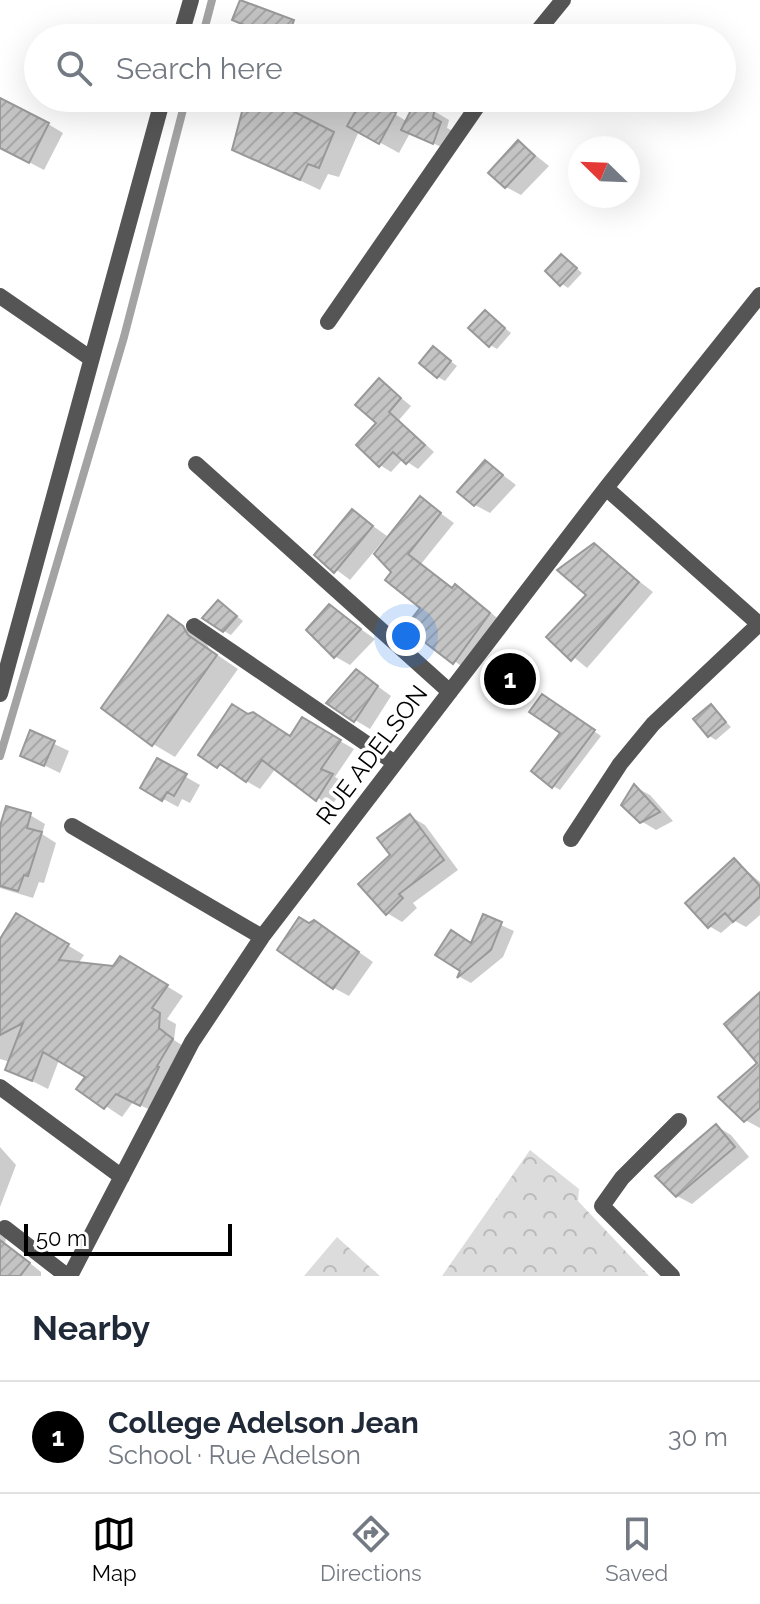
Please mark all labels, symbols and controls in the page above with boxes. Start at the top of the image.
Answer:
search box [24,24,736,112]
icon: search [52,46,96,90]
text: Search here [116,51,283,86]
north arrow [568,136,640,208]
your location [386,616,426,656]
pin: 1 [484,649,536,709]
street label: RUE ADELSON [310,679,433,830]
scale bar [24,1220,232,1256]
text: 50 m [36,1225,87,1251]
text: Nearby [32,1308,150,1348]
text: College Adelson Jean [108,1405,419,1440]
text: 1 [52,1422,64,1452]
text: 30 m [668,1422,728,1452]
text: School · Rue Adelson [108,1440,361,1470]
tab: Map [92,1512,137,1586]
tab: Directions [320,1512,422,1586]
tab: Saved [605,1512,668,1586]

